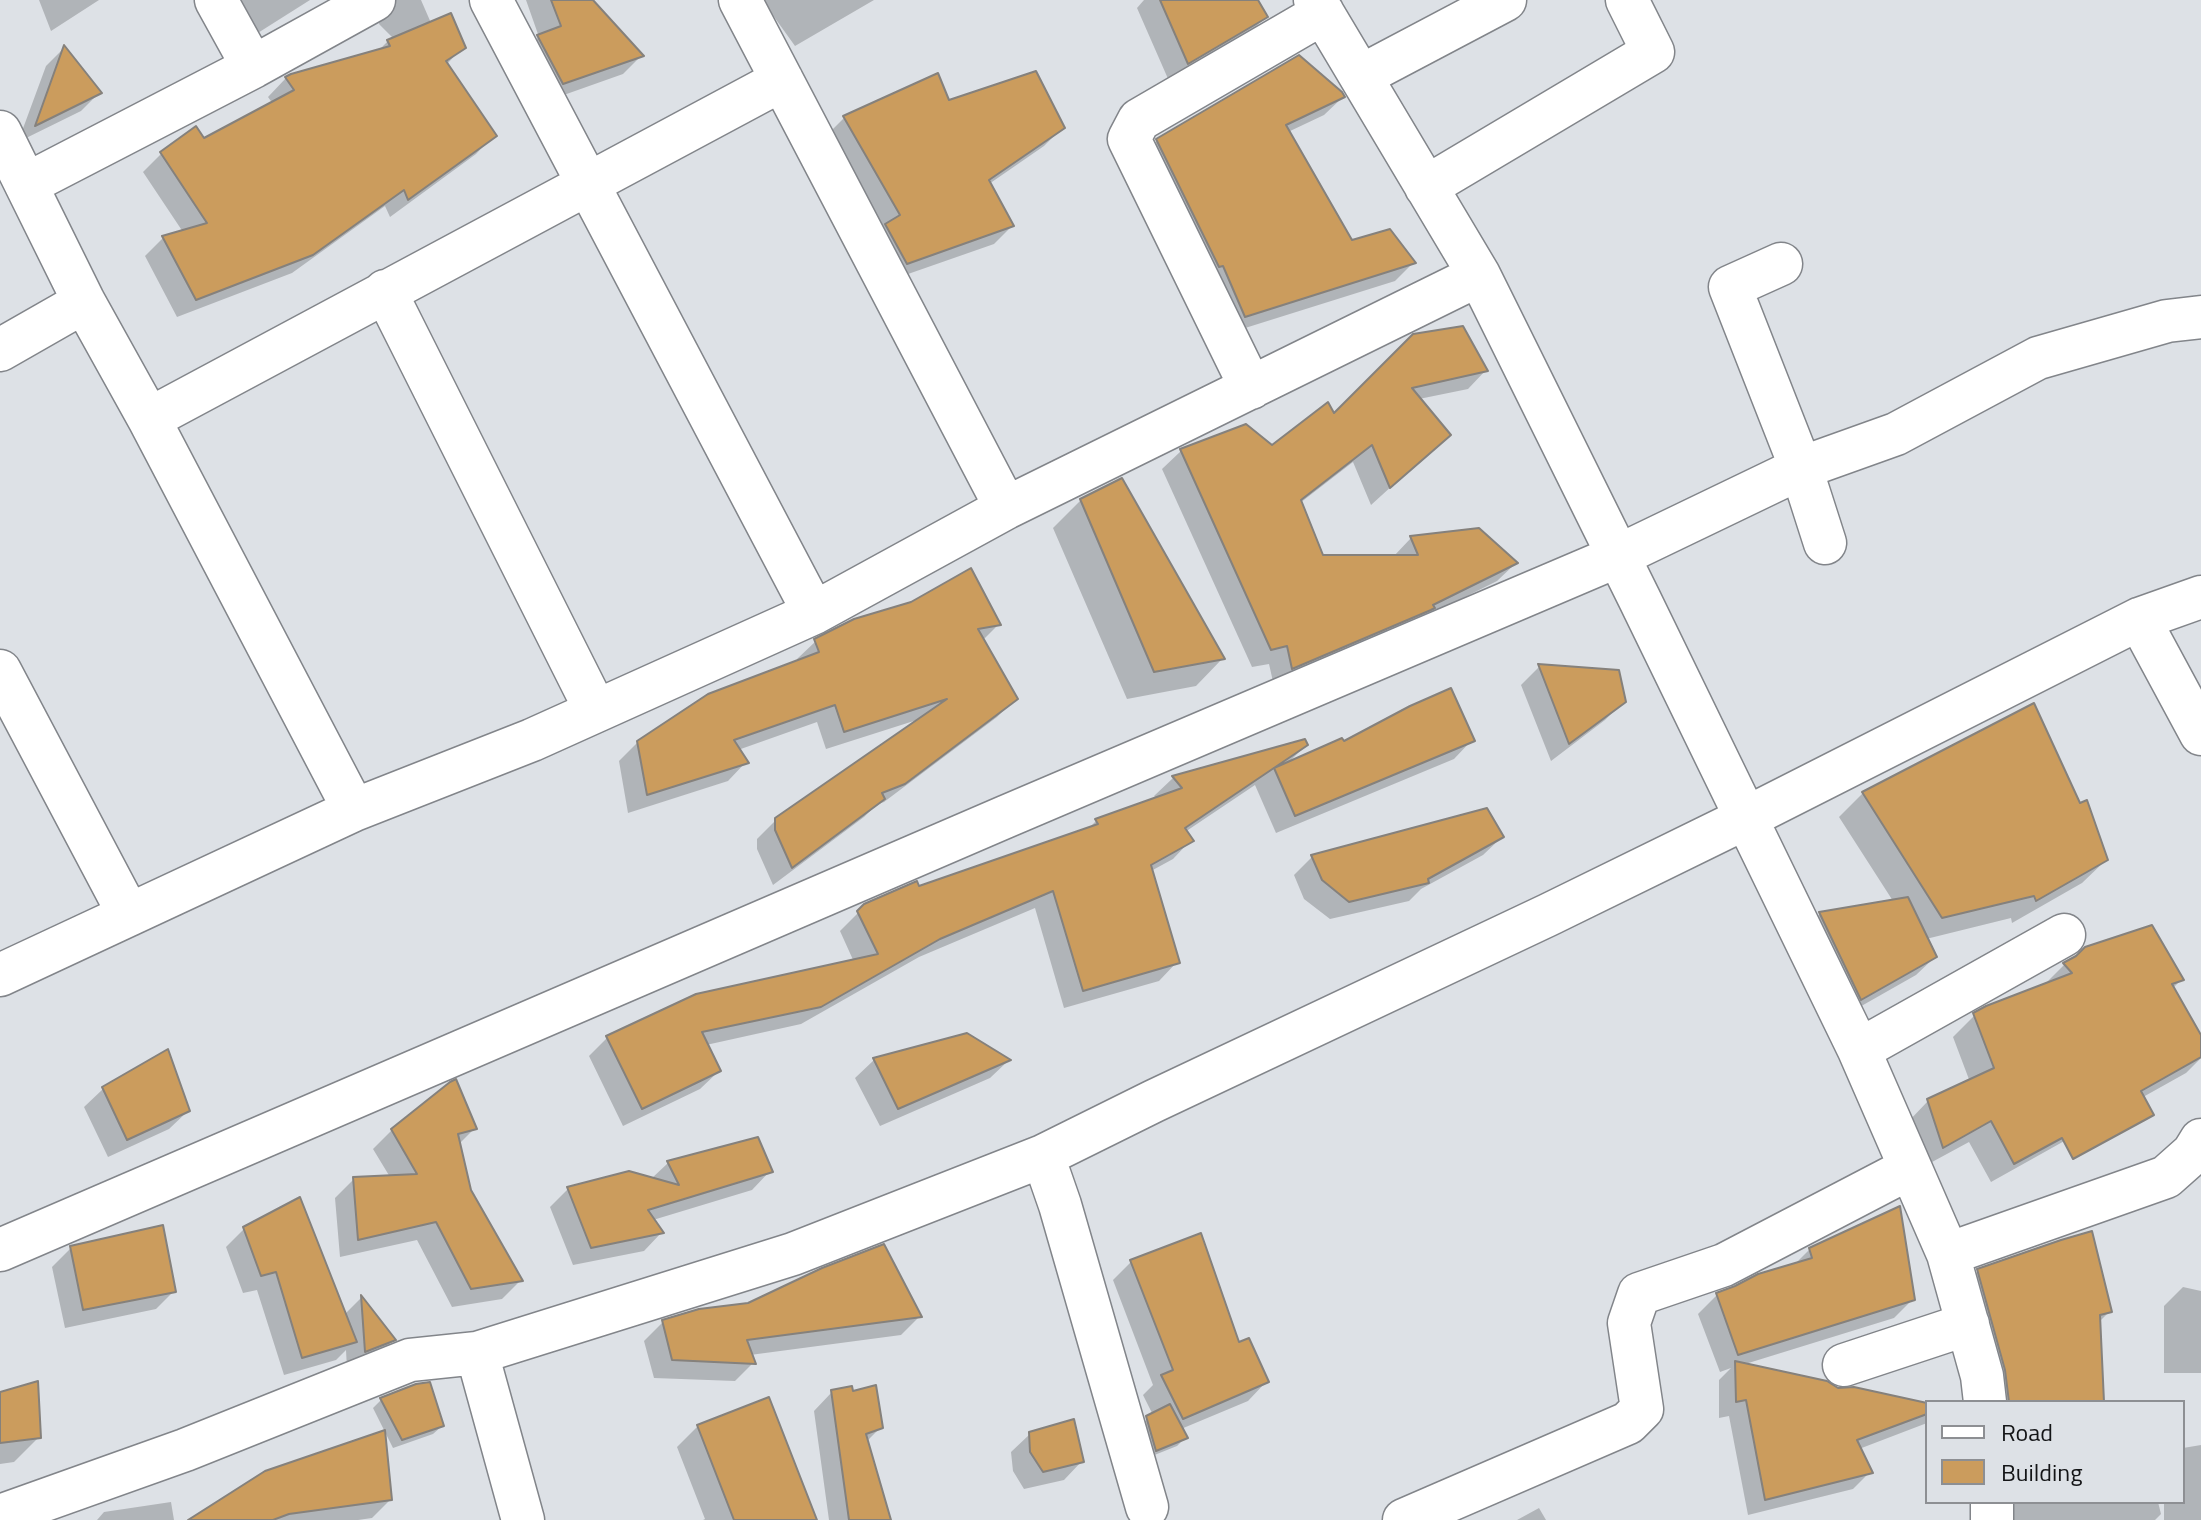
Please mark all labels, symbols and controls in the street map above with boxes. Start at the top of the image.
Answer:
legend [1925,1400,2185,1504]
text: Road [2001,1414,2053,1450]
text: Building [2001,1454,2083,1490]

